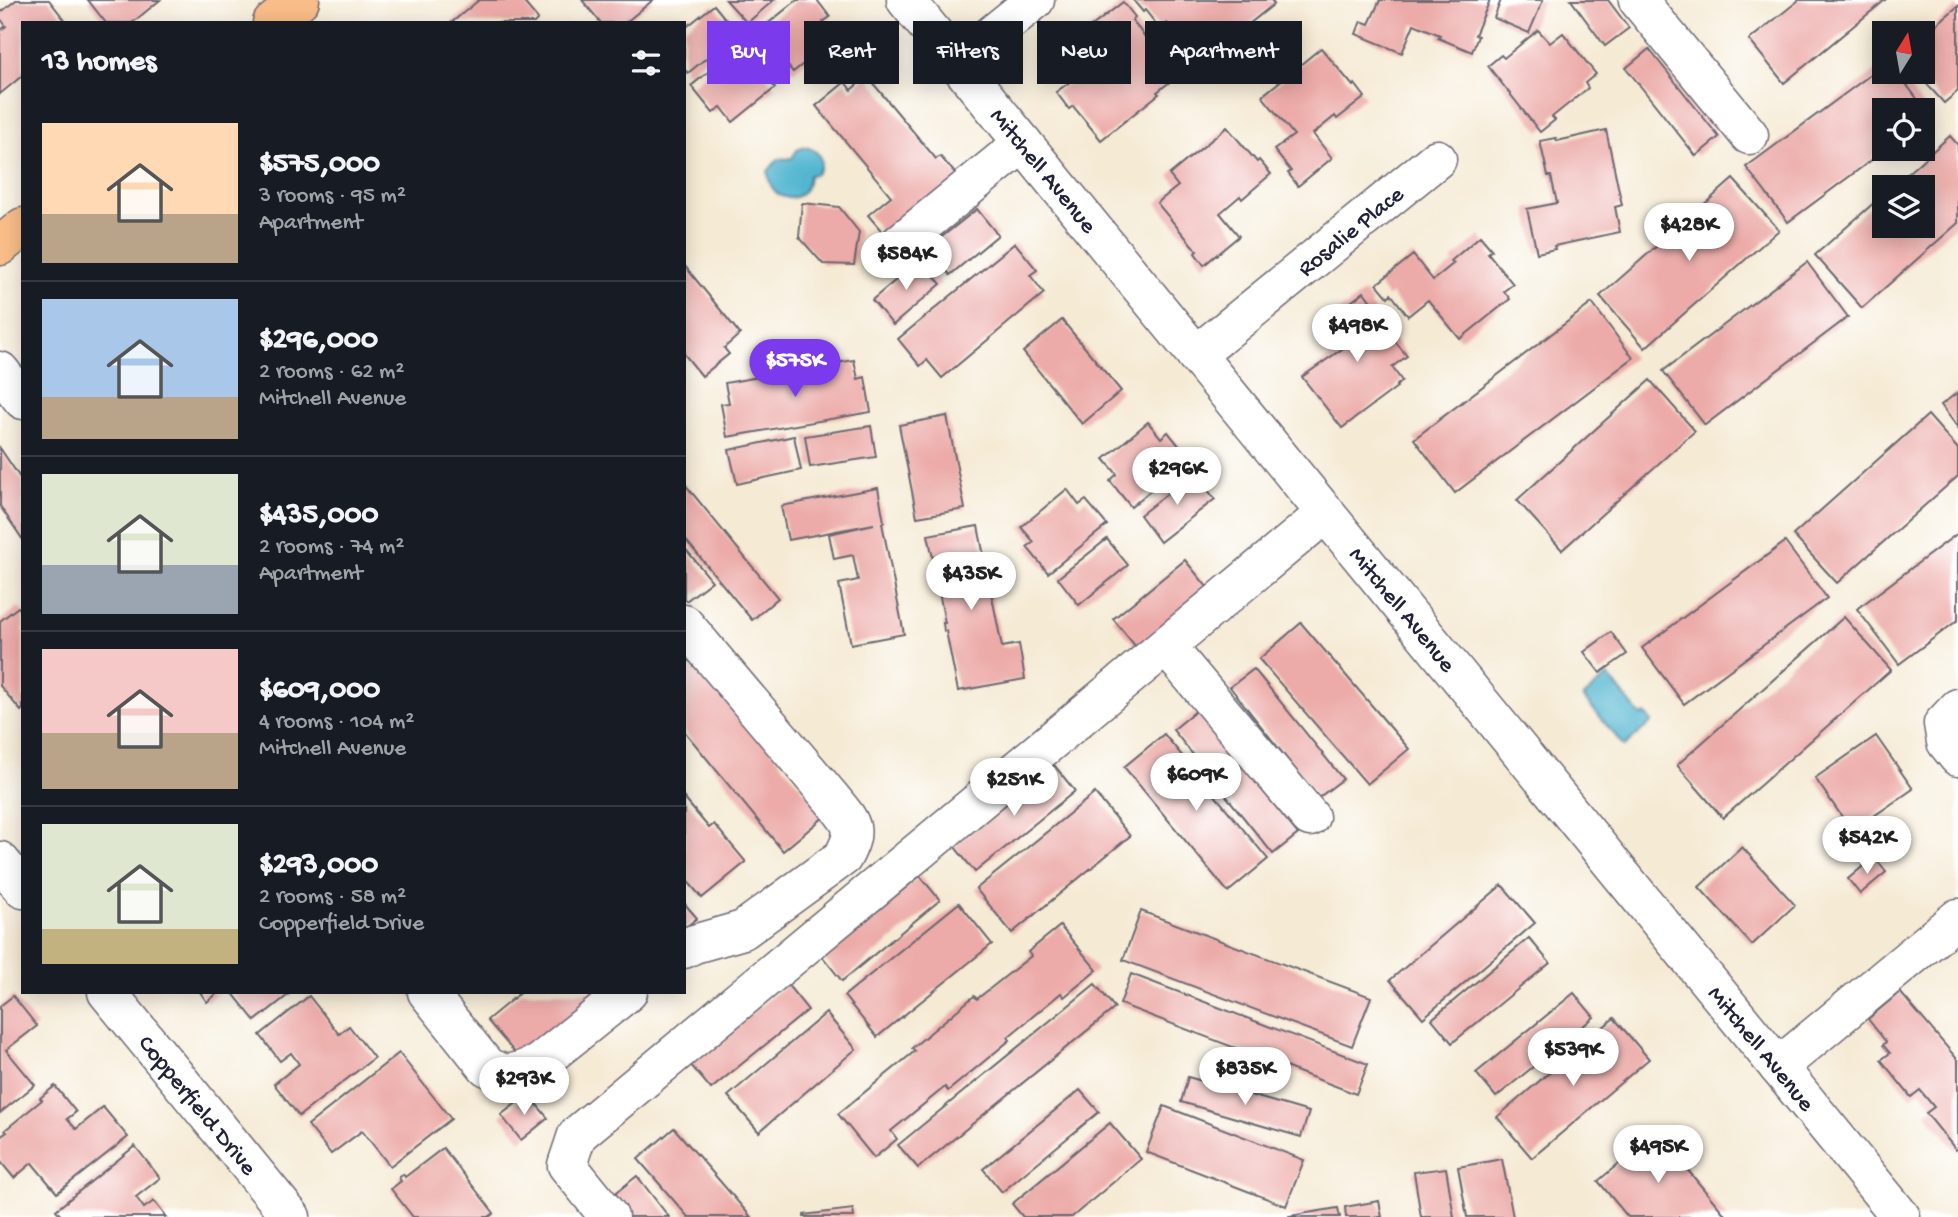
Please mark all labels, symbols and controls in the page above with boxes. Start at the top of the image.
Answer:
chip: Buy [707,21,790,84]
chip: Rent [804,21,899,84]
chip: Filters [913,21,1023,84]
chip: New [1037,21,1131,84]
chip: Apartment [1145,21,1302,84]
north arrow [1872,21,1936,84]
map controls [1872,21,1935,238]
icon: filters [627,44,665,82]
text: 13 homes [42,46,156,81]
button: locate [1872,98,1935,161]
street label: Mitchell Avenue [982,103,1102,241]
text: $575,000 [259,148,380,183]
icon: home [98,151,182,235]
button: layers [1872,175,1935,238]
street label: Rosalie Place [1293,181,1411,284]
text: 3 rooms · 95 m² [259,183,406,210]
pin: $428K [1640,204,1738,263]
text: Apartment [259,210,363,237]
text: $428K [1660,212,1718,239]
pin: $584K [857,232,955,292]
text: $584K [877,241,935,268]
pin: $498K [1308,304,1406,364]
text: $498K [1328,313,1386,340]
text: $296,000 [259,324,378,359]
icon: home [98,327,182,411]
pin: $575K [746,340,844,399]
text: $575K [765,348,825,375]
text: 2 rooms · 62 m² [259,359,404,386]
text: Mitchell Avenue [259,386,406,413]
pin: $296K [1128,448,1226,507]
text: $296K [1148,456,1206,483]
text: $435,000 [259,499,379,534]
icon: home [98,502,182,586]
text: 2 rooms · 74 m² [259,534,404,561]
street label: Mitchell Avenue [1341,542,1461,680]
pin: $435K [922,552,1020,612]
text: Apartment [259,561,363,588]
text: $435K [942,561,1000,588]
text: $609,000 [259,674,380,709]
icon: home [98,677,182,761]
text: 4 rooms · 104 m² [259,709,414,736]
text: Mitchell Avenue [259,736,406,763]
pin: $609K [1147,754,1245,813]
pin: $251K [965,758,1063,818]
text: $609K [1166,762,1226,789]
text: $251K [986,767,1042,794]
pin: $542K [1818,816,1916,876]
text: $542K [1838,825,1896,852]
text: $293,000 [259,849,378,884]
icon: home [98,852,182,936]
text: 2 rooms · 58 m² [259,884,406,911]
text: Copperfield Drive [259,911,424,938]
street label: Mitchell Avenue [1700,981,1820,1119]
pin: $539K [1524,1028,1622,1088]
street label: Copperfield Drive [130,1031,262,1183]
text: $539K [1544,1037,1602,1064]
pin: $835K [1196,1048,1294,1107]
text: $835K [1215,1056,1275,1083]
pin: $293K [475,1058,573,1117]
text: $293K [495,1066,553,1093]
pin: $495K [1609,1126,1707,1185]
text: $495K [1629,1134,1687,1161]

